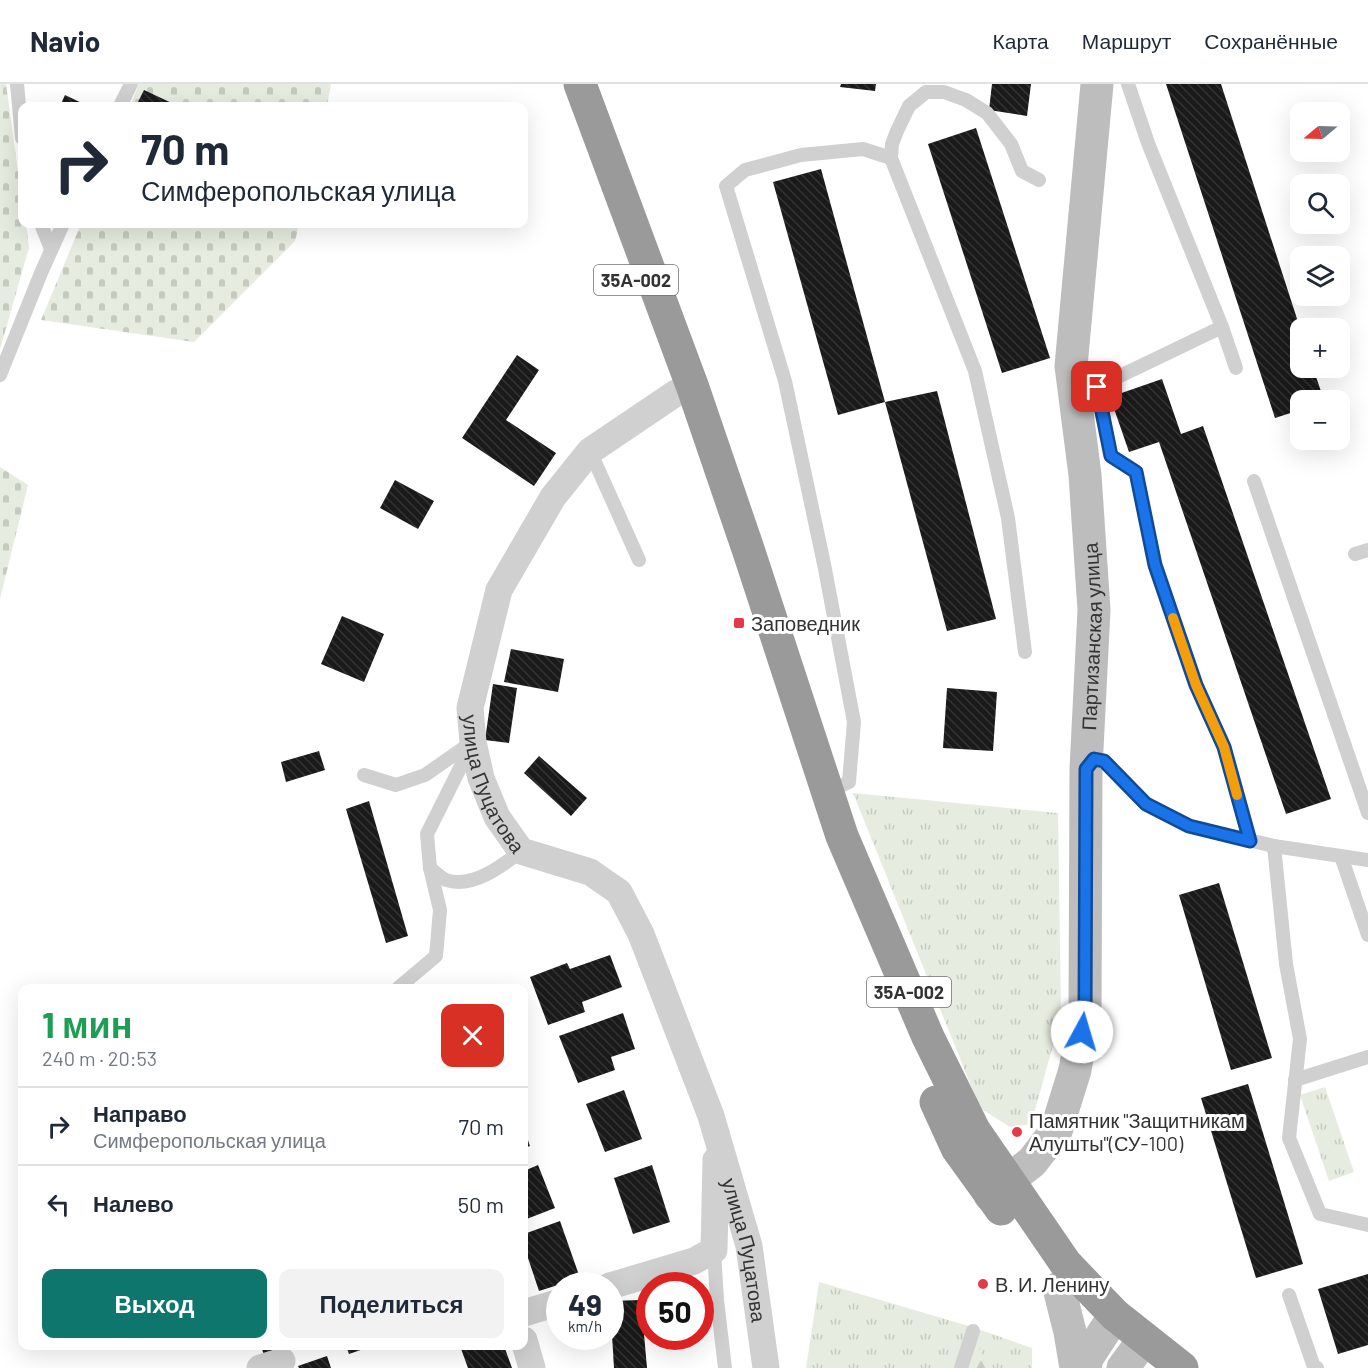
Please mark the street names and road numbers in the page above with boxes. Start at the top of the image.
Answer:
road number: 35А-002 [594,265,678,295]
street label: Партизанская улица [1076,541,1106,731]
street label: улица Пуцатова [459,714,531,858]
road number: 35А-002 [867,977,951,1007]
street label: улица Пуцатова [718,1175,772,1325]

